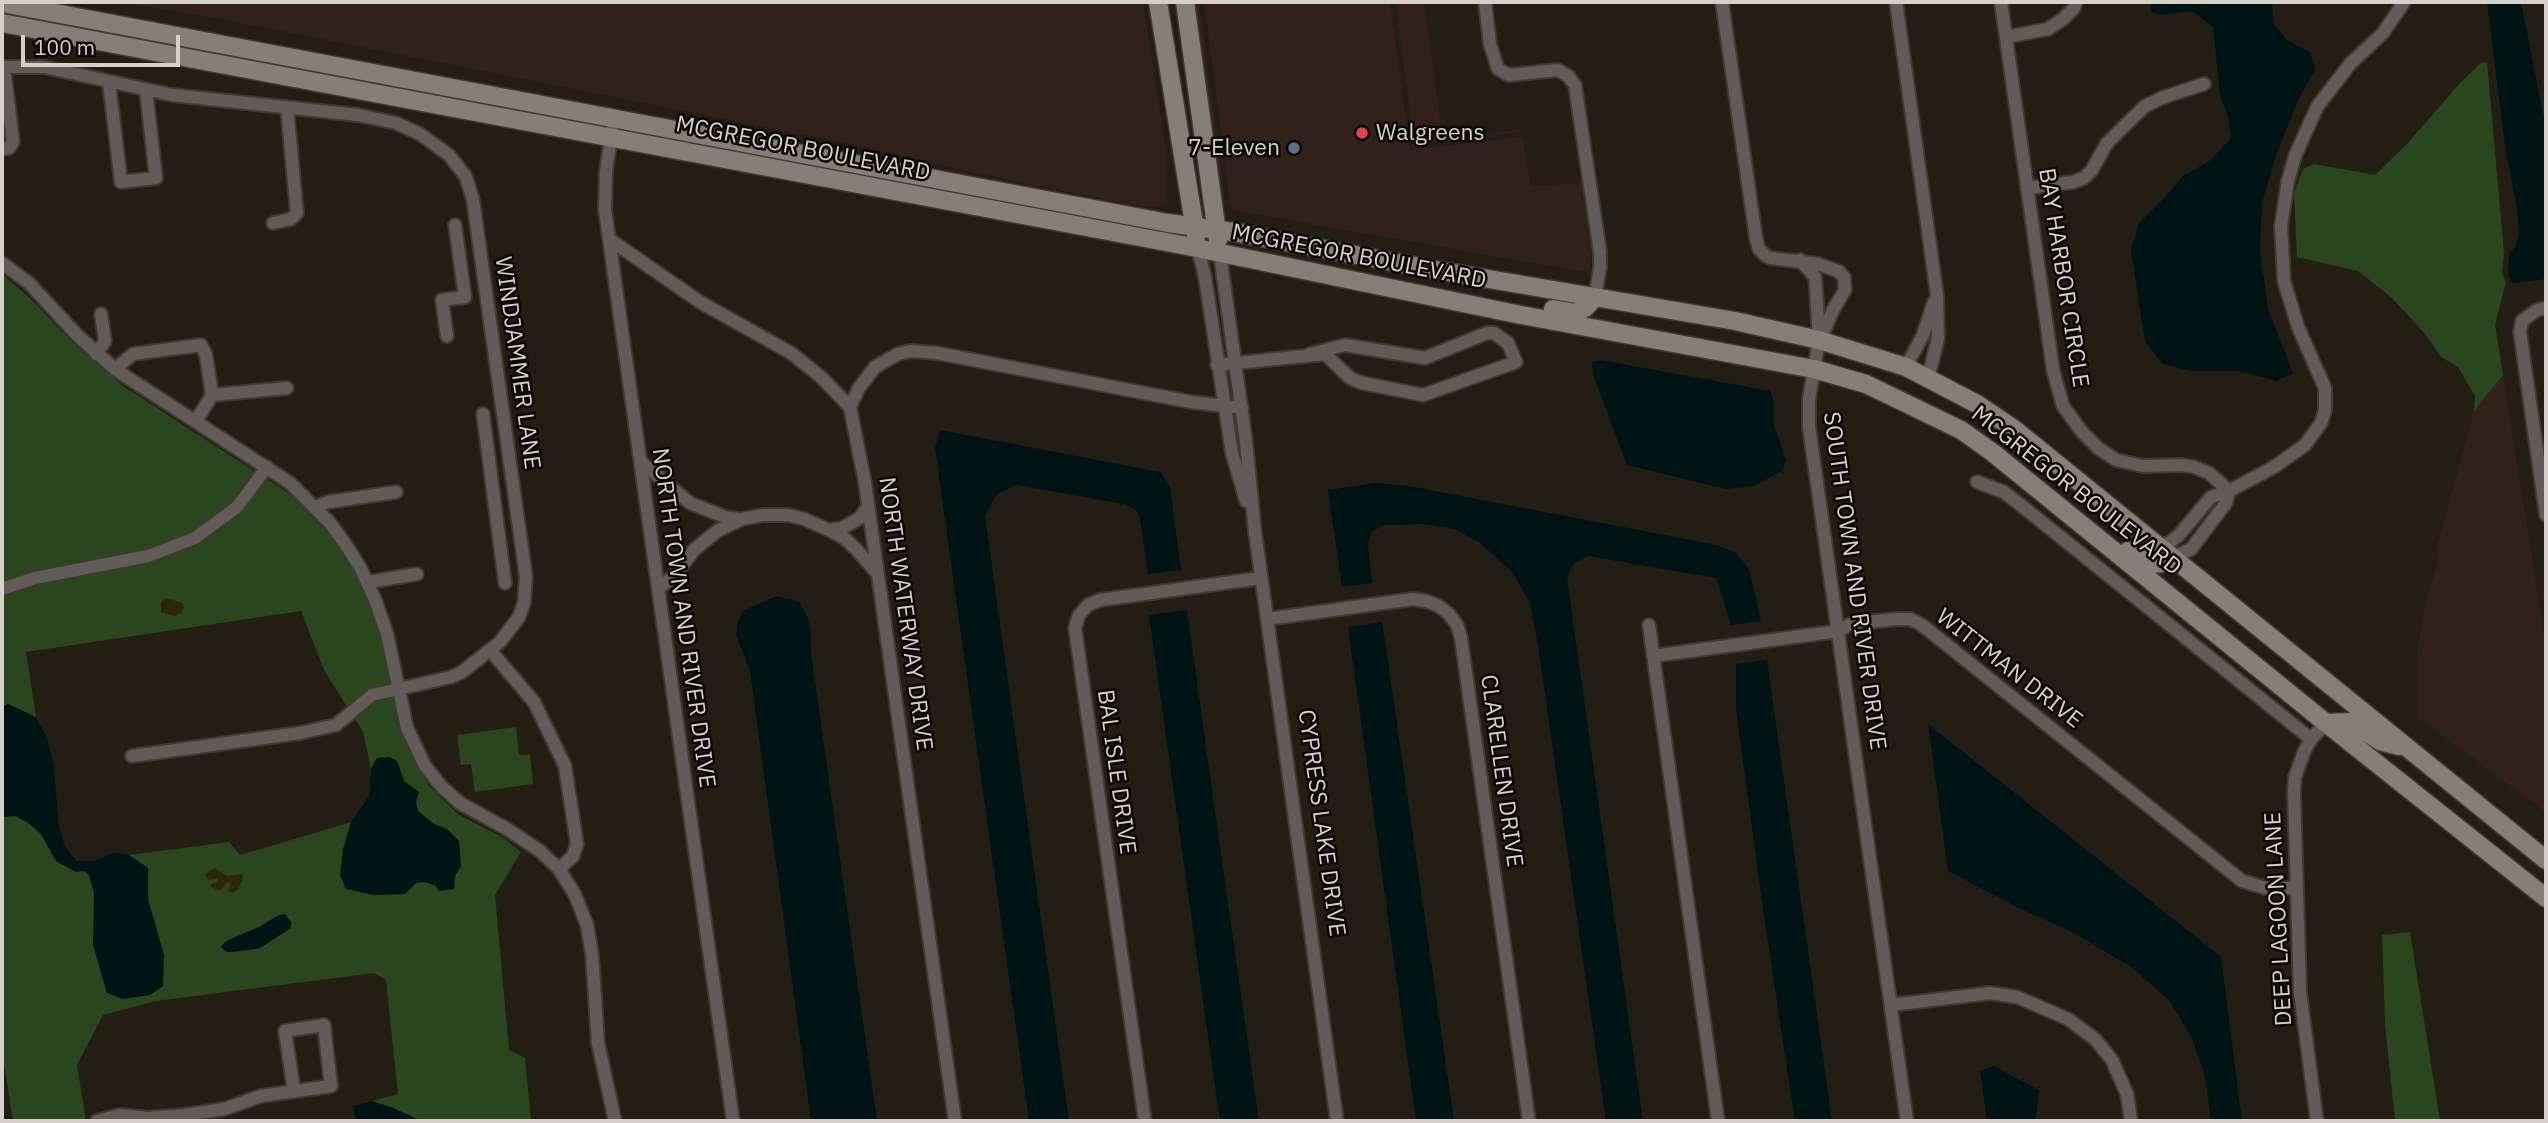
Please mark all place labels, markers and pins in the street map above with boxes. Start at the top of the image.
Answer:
place label: Walgreens [1376,119,1485,147]
marker: Walgreens [1354,125,1370,141]
place label: 7-Eleven [1188,134,1280,162]
marker: 7-Eleven [1286,140,1302,156]

